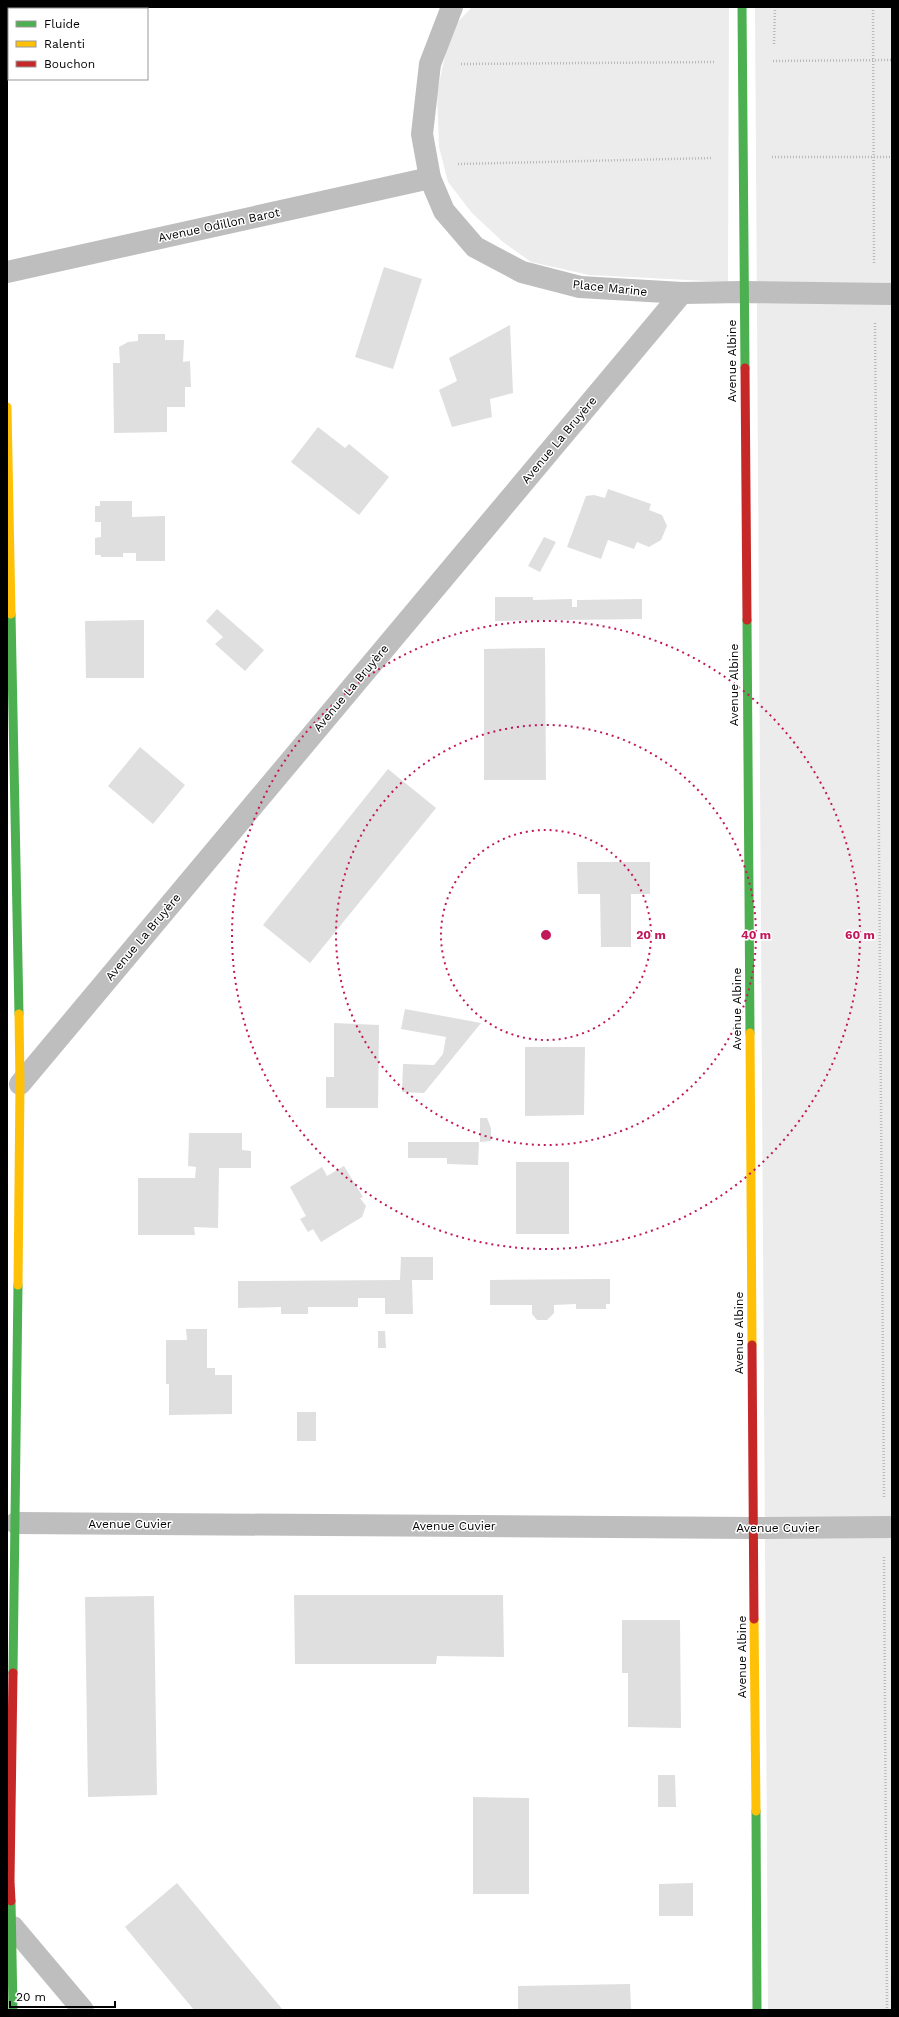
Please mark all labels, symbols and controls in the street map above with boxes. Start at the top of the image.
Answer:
legend [8,8,148,80]
text: Fluide [44,17,80,31]
text: Ralenti [44,37,85,51]
text: Bouchon [44,57,95,71]
street label: Avenue Odillon Barot [157,205,281,245]
street label: Place Marine [572,277,648,299]
street label: Avenue Albine [725,320,739,402]
street label: Avenue La Bruyère [519,394,600,486]
street label: Avenue La Bruyère [311,642,392,734]
street label: Avenue Albine [727,644,741,726]
street label: Avenue La Bruyère [103,891,184,983]
centre of rings [539,928,553,942]
text: 20 m [636,928,666,942]
text: 40 m [741,928,771,942]
text: 60 m [845,928,875,942]
street label: Avenue Albine [730,968,744,1050]
street label: Avenue Albine [732,1292,746,1374]
street label: Avenue Cuvier [88,1517,172,1531]
street label: Avenue Cuvier [412,1519,496,1533]
street label: Avenue Cuvier [736,1521,820,1535]
street label: Avenue Albine [735,1616,749,1698]
scale bar [10,1983,115,2009]
text: 20 m [16,1990,46,2004]

